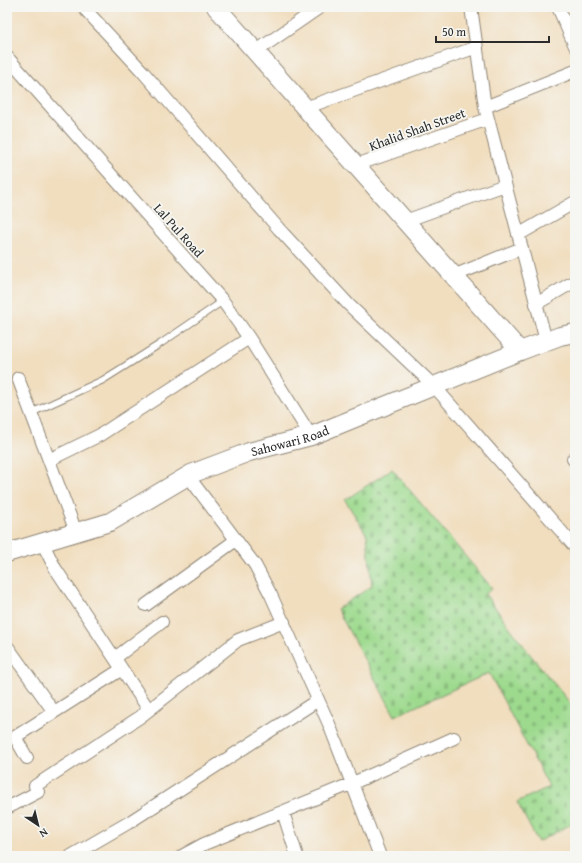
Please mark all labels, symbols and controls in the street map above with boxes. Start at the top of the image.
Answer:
scale bar [436,18,549,44]
text: 50 m [442,23,466,40]
street label: Khalid Shah Street [366,103,468,156]
street label: Lal Pul Road [149,199,208,262]
street label: Sahowari Road [249,421,332,461]
north arrow [18,805,58,845]
text: N [36,825,51,842]

